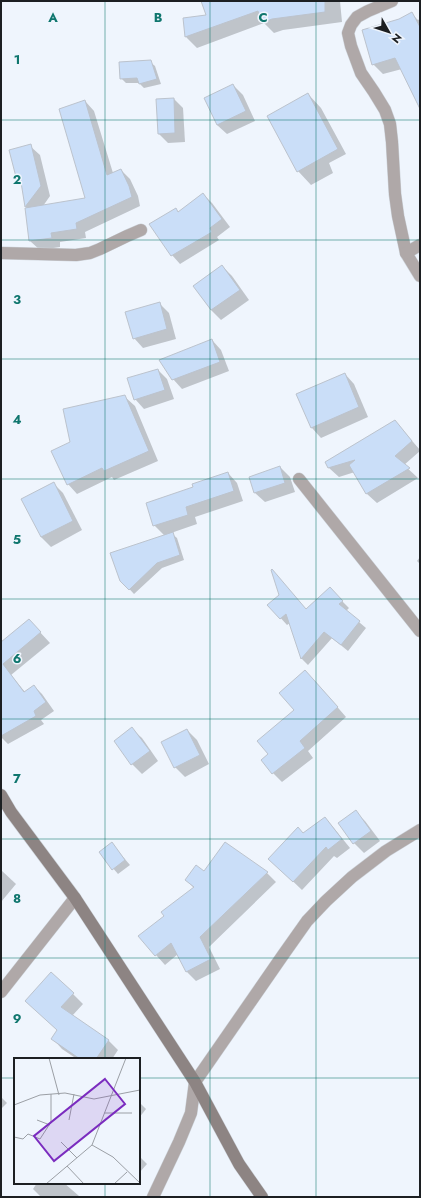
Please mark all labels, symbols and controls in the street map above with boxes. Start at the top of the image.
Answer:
text: A [47,8,58,27]
text: B [154,8,163,27]
text: C [258,8,268,27]
north arrow [369,12,409,52]
text: N [388,30,406,47]
text: 1 [14,50,20,69]
text: 2 [13,170,21,189]
text: 3 [13,290,21,309]
text: 4 [12,410,22,429]
text: 5 [13,530,21,549]
text: 6 [13,649,22,668]
text: 7 [13,769,21,788]
text: 8 [13,889,21,908]
text: 9 [13,1009,22,1028]
inset map [14,1058,140,1184]

